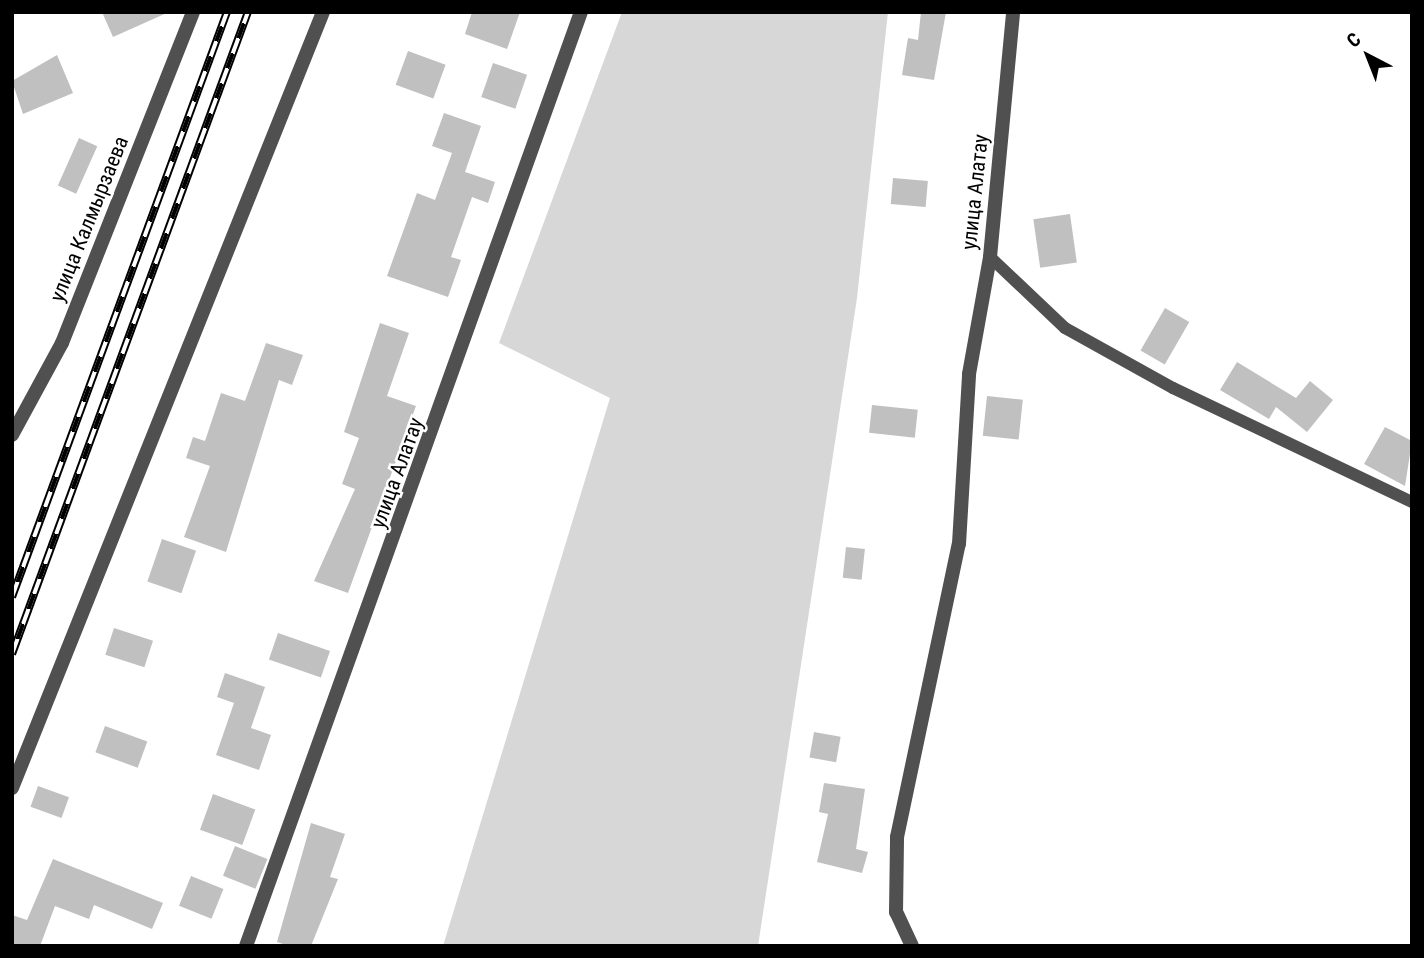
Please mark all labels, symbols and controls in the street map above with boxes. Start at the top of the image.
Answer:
north arrow [1333,21,1403,91]
text: С [1342,28,1365,52]
street label: улица Калмырзаева [44,133,134,305]
street label: улица Алатау [956,133,994,251]
street label: улица Алатау [365,414,429,532]

